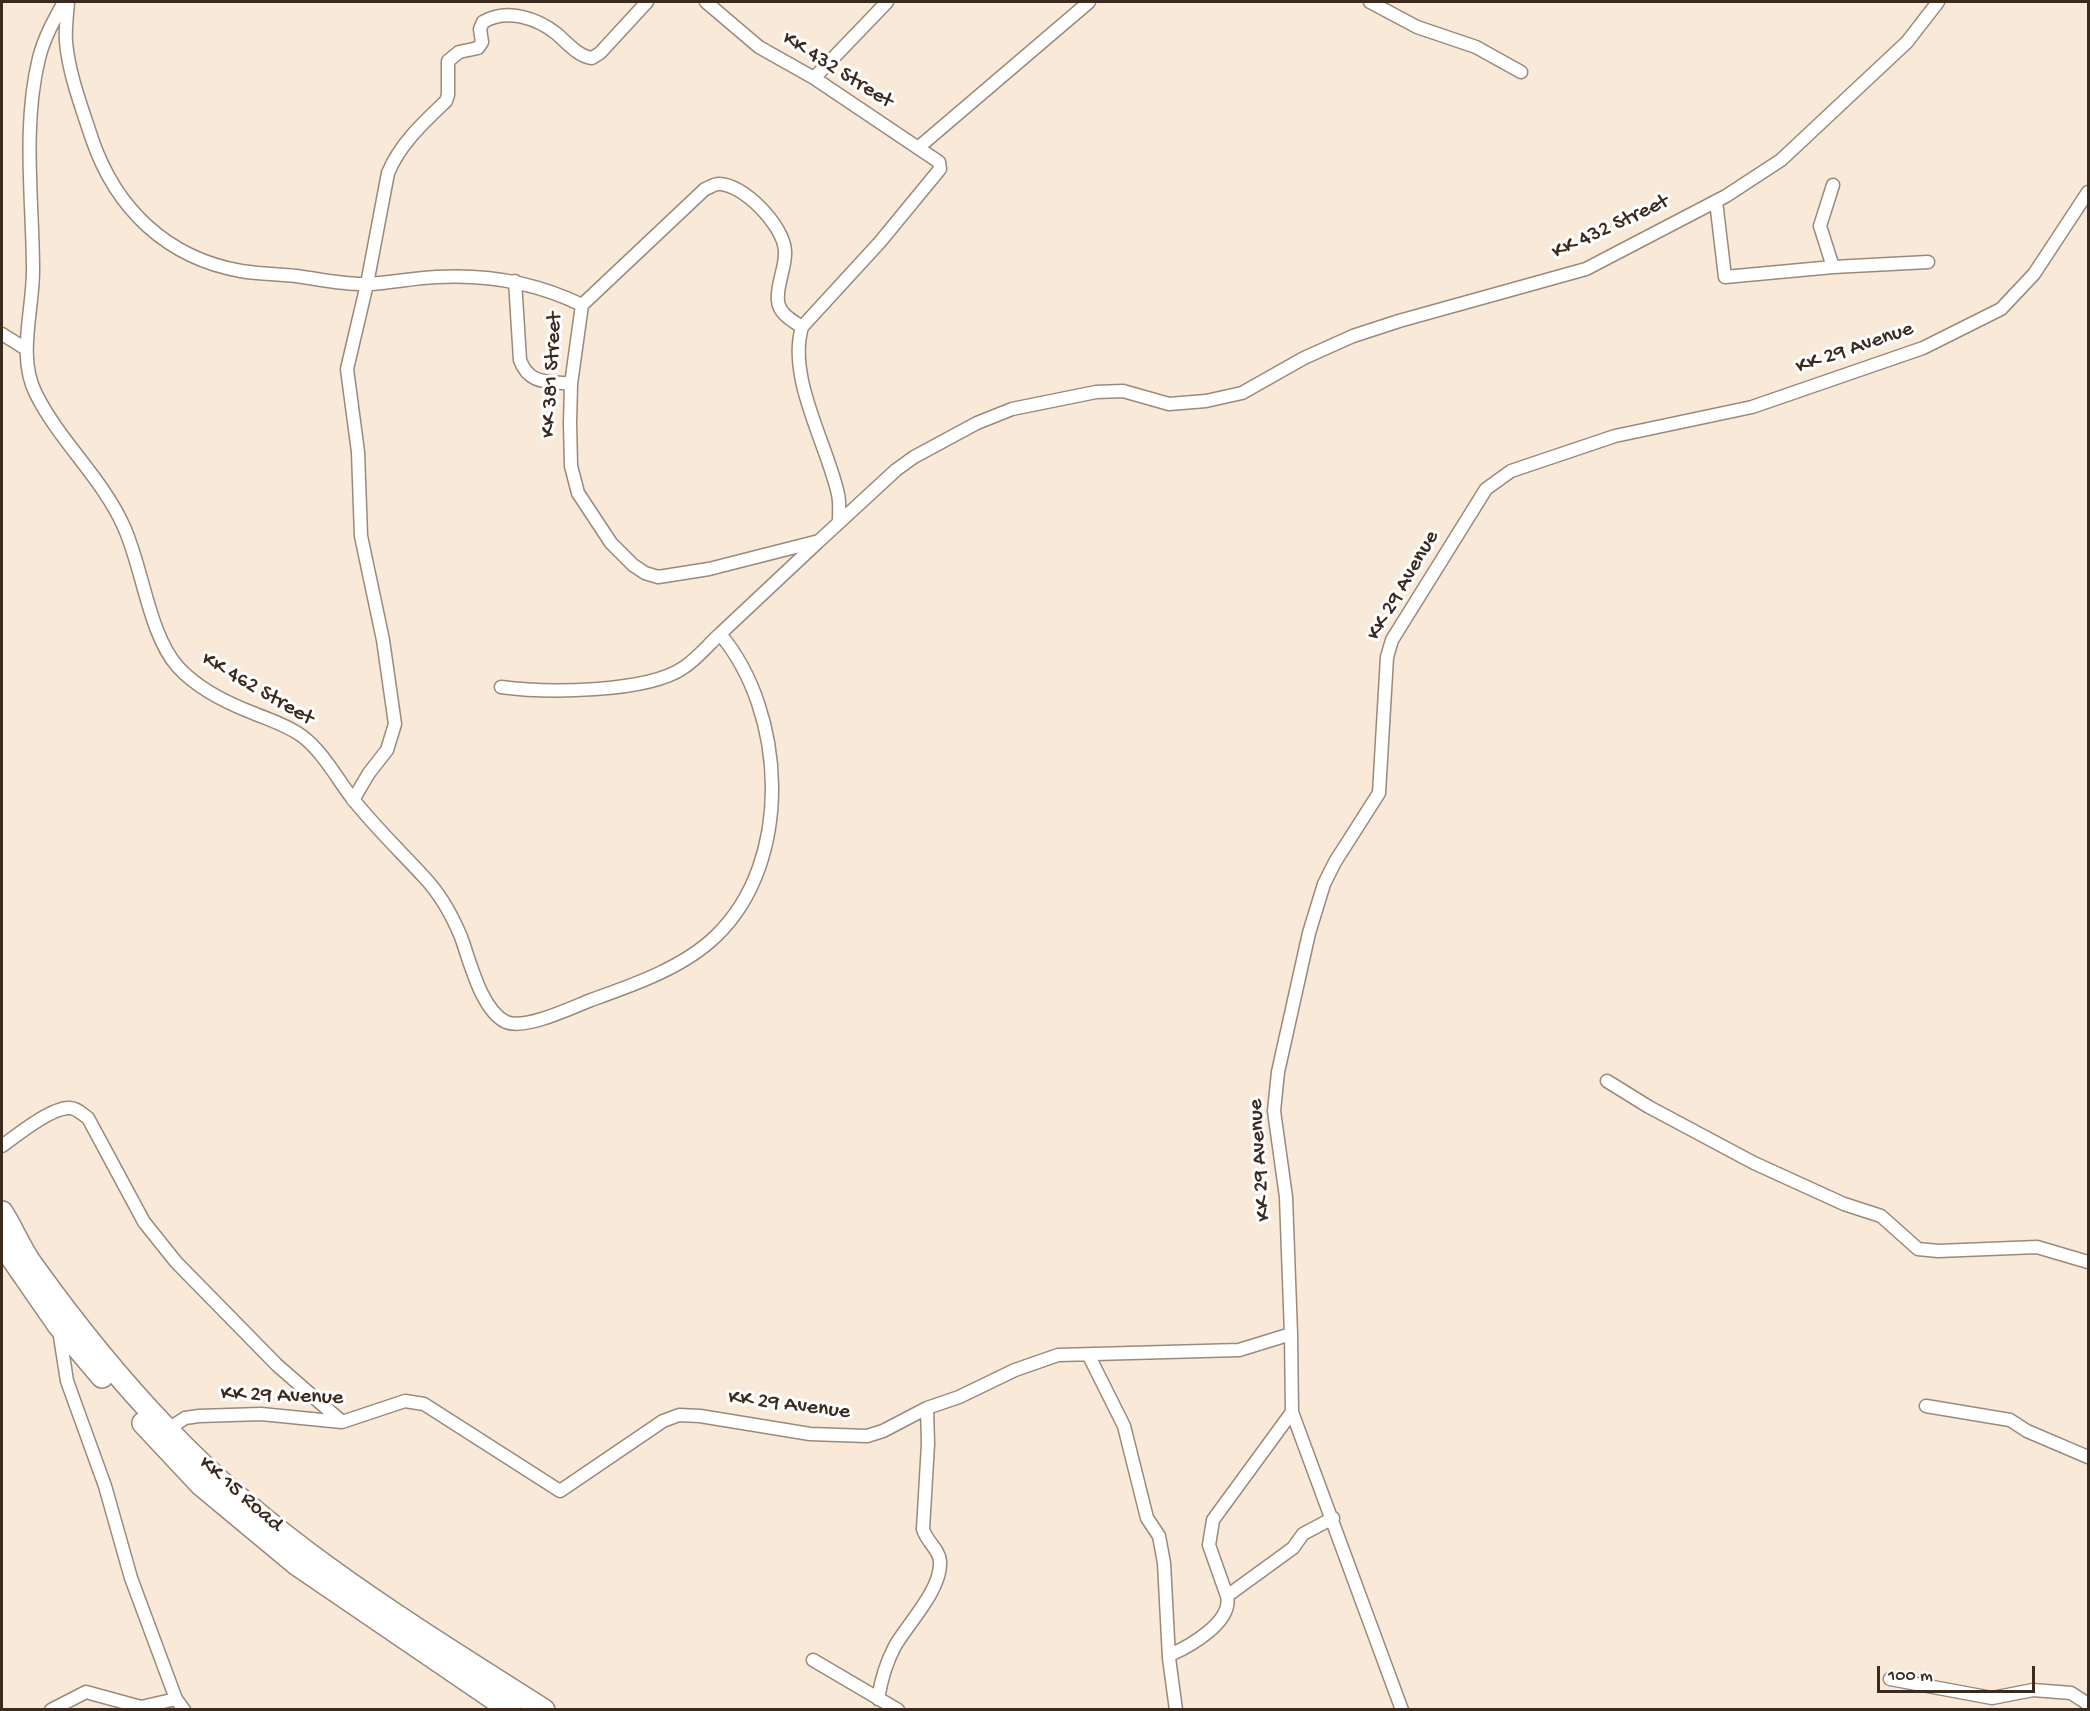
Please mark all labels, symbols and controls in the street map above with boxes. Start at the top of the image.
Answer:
street label: KK 432 Street [777,26,897,116]
street label: KK 432 Street [1548,189,1674,267]
street label: KK 381 Street [537,312,569,438]
street label: KK 29 Avenue [1793,317,1917,381]
street label: KK 29 Avenue [1362,526,1446,646]
street label: KK 462 Street [196,647,318,733]
street label: KK 29 Avenue [1244,1098,1278,1222]
street label: KK 29 Avenue [220,1382,344,1412]
street label: KK 29 Avenue [727,1385,851,1427]
street label: KK 15 Road [192,1451,288,1539]
scale bar [1880,1654,2038,1692]
text: 100 m [1888,1666,1933,1687]

